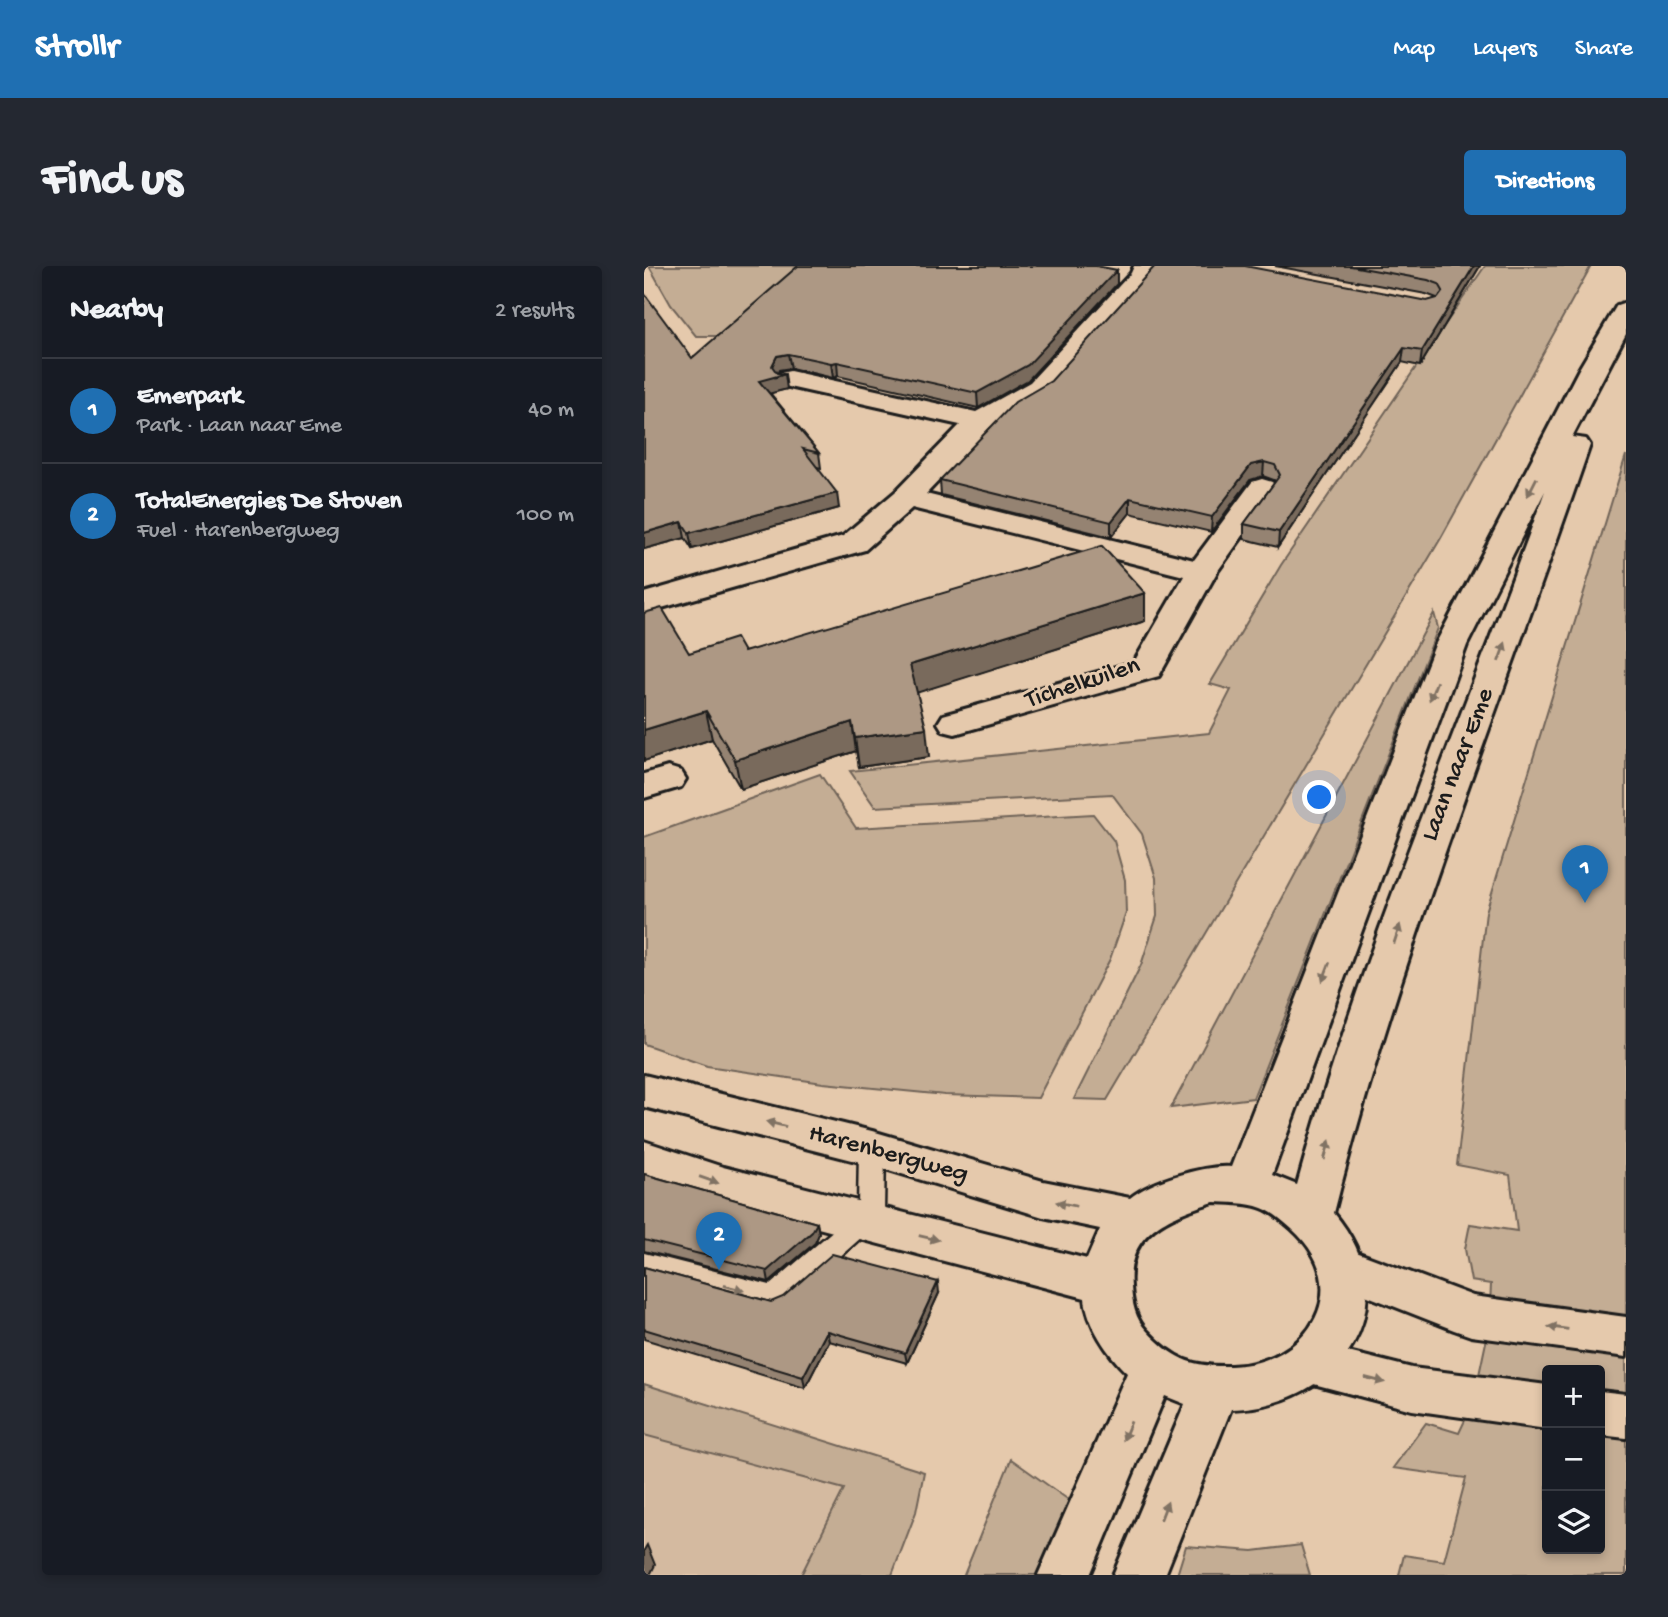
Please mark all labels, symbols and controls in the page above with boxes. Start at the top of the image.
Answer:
text: Strollr [35,30,119,68]
text: Map [1393,35,1435,64]
text: Layers [1473,35,1537,64]
text: Share [1575,35,1633,64]
button: Directions [1464,150,1626,215]
text: Find us [42,153,182,211]
text: Nearby [70,294,163,329]
text: 2 results [495,298,574,325]
text: Emerpark [137,382,242,413]
text: 1 [88,397,98,424]
text: 40 m [528,397,574,424]
text: Park · Laan naar Eme [137,413,342,440]
one-way arrow [1526,477,1538,497]
text: TotalEnergies De Stoven [137,487,402,518]
text: 2 [87,502,99,529]
text: 100 m [517,502,574,529]
text: Fuel · Harenbergweg [137,518,339,545]
one-way arrow [1497,641,1508,662]
street label: Tichelkuilen [1020,651,1145,718]
one-way arrow [1427,681,1438,702]
street label: Laan naar Eme [1416,683,1503,846]
your location [1302,780,1336,814]
pin: 1 [1562,845,1608,903]
one-way arrow [1392,923,1403,944]
one-way arrow [1320,962,1331,983]
one-way arrow [765,1118,787,1129]
street label: Harenbergweg [805,1119,971,1191]
one-way arrow [1323,1139,1333,1160]
one-way arrow [698,1175,719,1186]
one-way arrow [1055,1198,1077,1209]
pin: 2 [696,1212,742,1270]
one-way arrow [918,1233,940,1244]
one-way arrow [723,1283,745,1294]
one-way arrow [1547,1322,1569,1333]
map controls [1542,1365,1605,1554]
button: + [1542,1365,1605,1428]
one-way arrow [1364,1375,1386,1386]
one-way arrow [1121,1421,1133,1441]
button: − [1542,1428,1605,1491]
button: layers [1542,1491,1605,1554]
one-way arrow [1158,1501,1169,1522]

